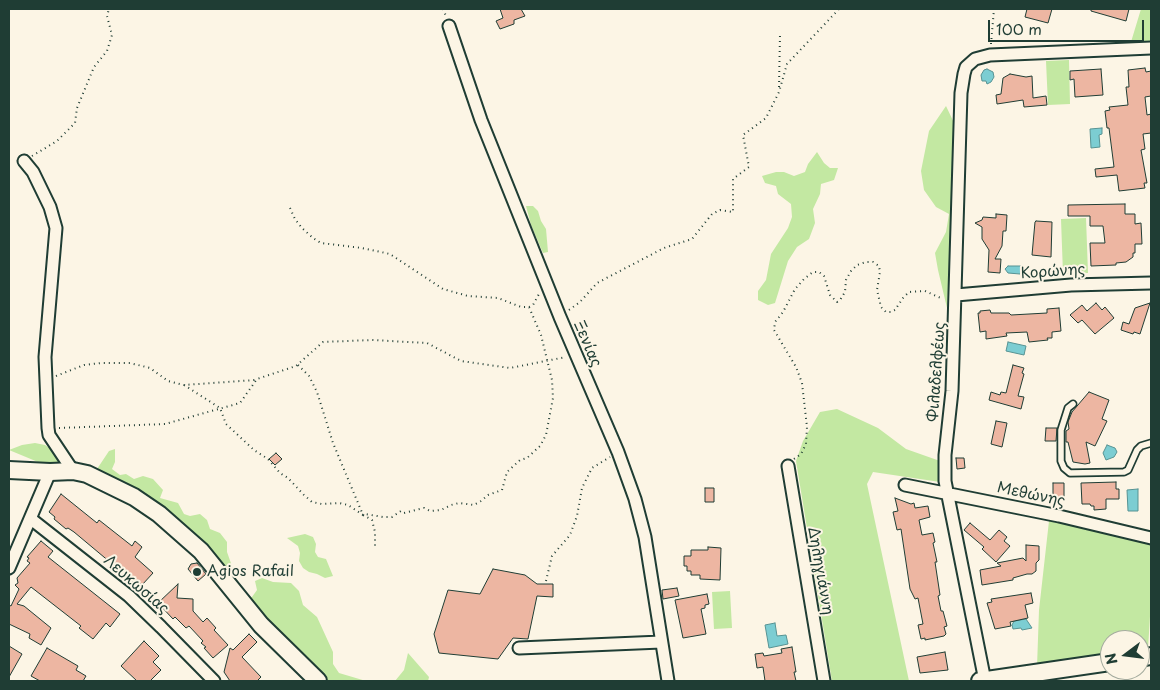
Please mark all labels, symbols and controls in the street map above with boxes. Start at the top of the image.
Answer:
scale bar [990,10,1146,42]
text: 100 m [996,17,1042,40]
street label: Κορώνης [1020,261,1086,283]
street label: Ξενίας [569,318,605,370]
street label: Φιλαδελφέως [925,321,949,423]
street label: Μεθώνης [995,479,1067,511]
street label: Δηληγιάννη [803,526,837,616]
street label: Λευκωσίας [100,552,172,618]
place label: Agios Rafail [207,563,294,581]
marker: Agios Rafail [191,566,203,578]
north arrow [1100,630,1150,680]
text: N [1099,651,1123,667]

